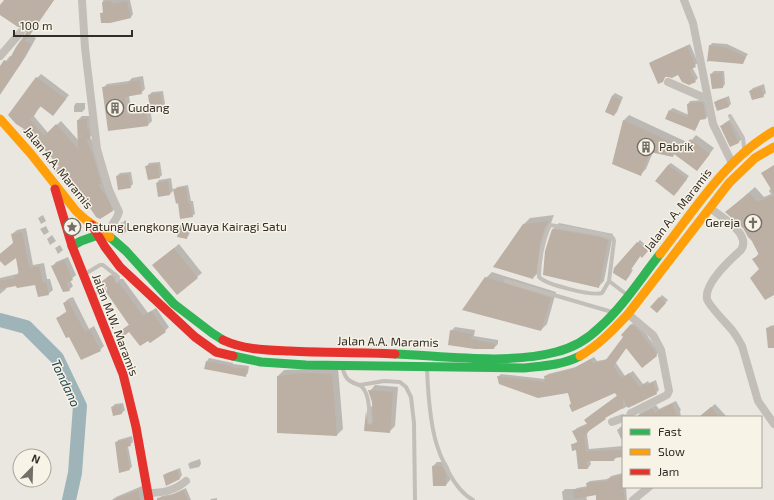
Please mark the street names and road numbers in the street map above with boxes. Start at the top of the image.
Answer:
street label: Jalan A.A. Maramis [21,124,96,211]
street label: Jalan A.A. Maramis [640,165,714,254]
street label: Jalan M.W. Maramis [90,272,142,378]
street label: Jalan A.A. Maramis [337,333,439,349]

